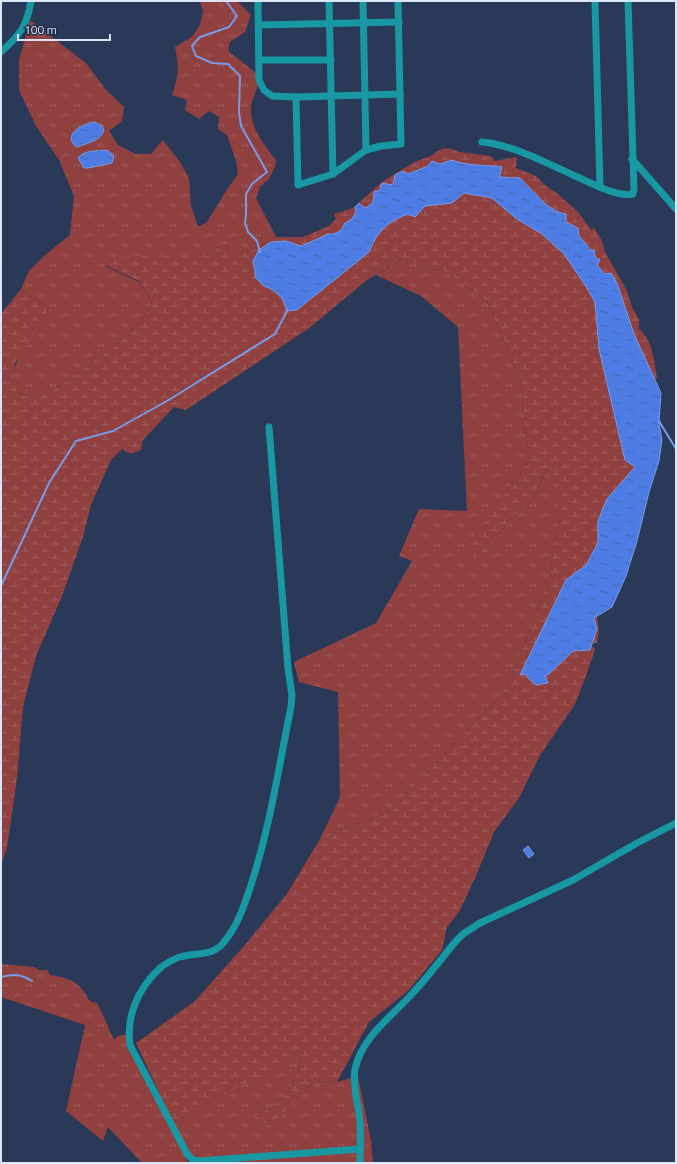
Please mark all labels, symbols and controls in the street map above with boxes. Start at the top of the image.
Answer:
scale bar [18,16,110,42]
text: 100 m [24,20,57,39]

